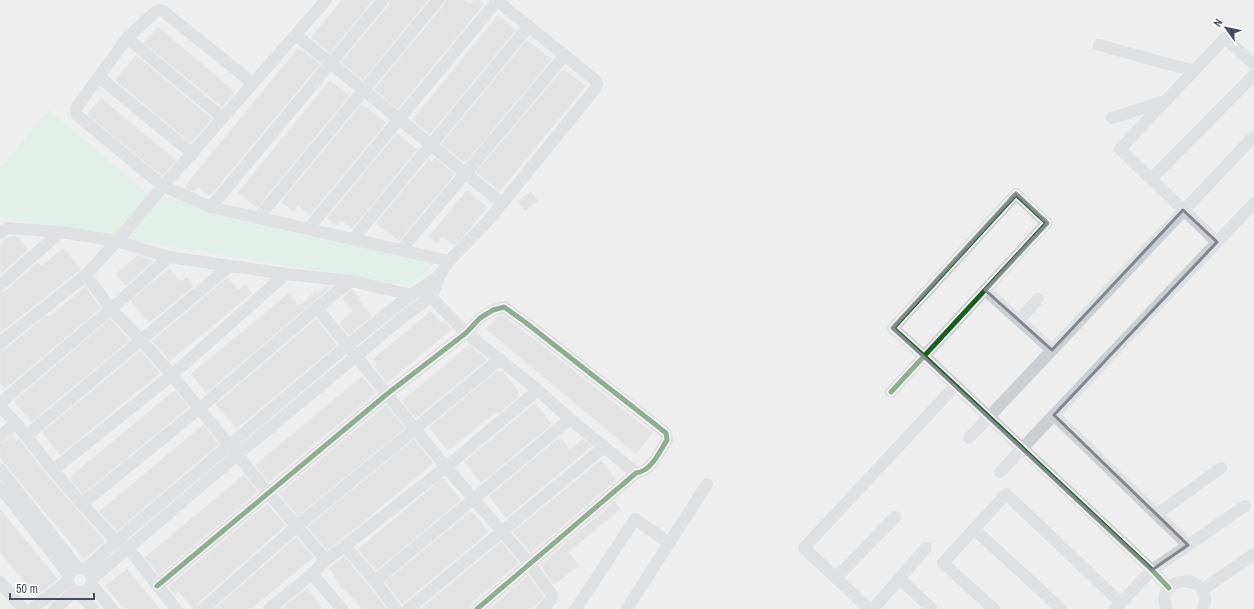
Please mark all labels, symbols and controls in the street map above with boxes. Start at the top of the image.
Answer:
north arrow [1206,8,1246,48]
text: N [1210,16,1225,29]
scale bar [10,575,94,601]
text: 50 m [16,581,38,597]

